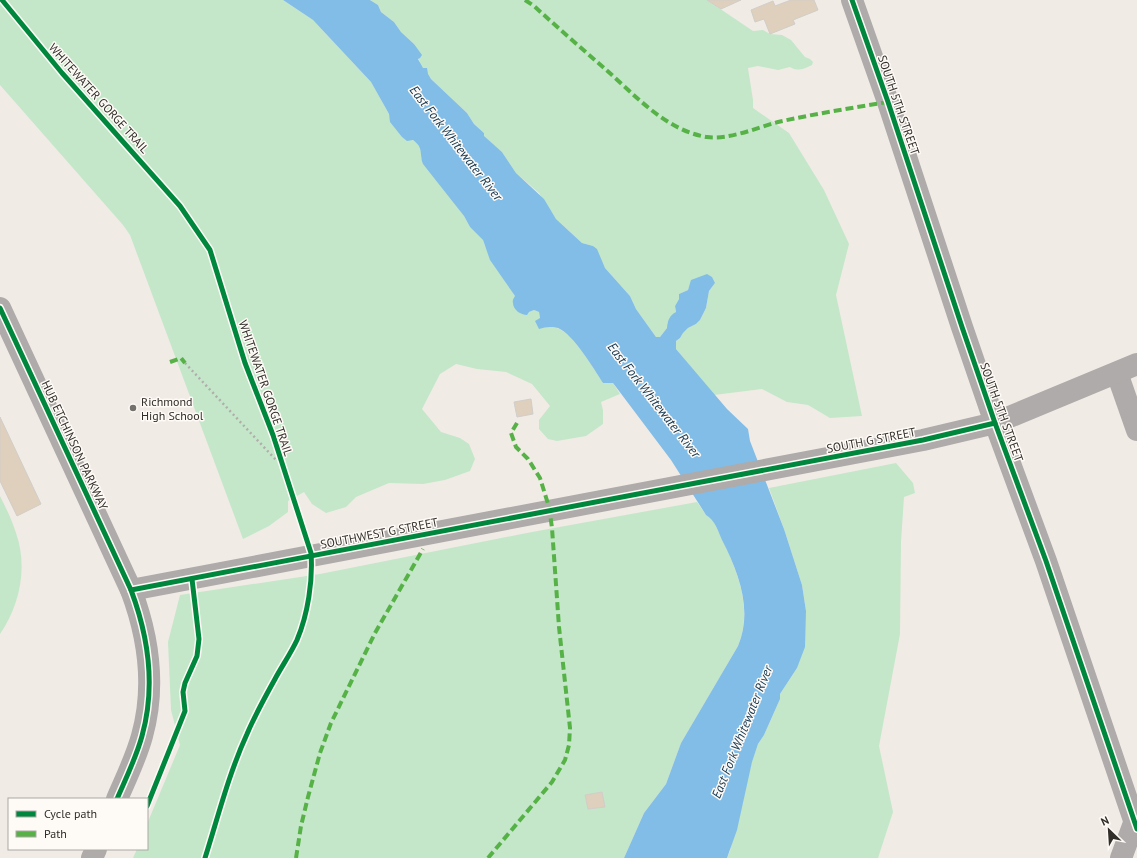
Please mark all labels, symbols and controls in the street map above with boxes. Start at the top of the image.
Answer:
street label: WHITEWATER GORGE TRAIL [46,40,152,156]
street label: SOUTH 5TH STREET [875,53,923,157]
water label: East Fork Whitewater River [406,82,507,205]
street label: WHITEWATER GORGE TRAIL [236,318,296,458]
water label: East Fork Whitewater River [604,339,705,462]
street label: SOUTH 5TH STREET [977,360,1027,464]
street label: HUB ETCHINSON PARKWAY [38,378,112,512]
place label: Richmond High School [141,394,204,423]
marker: Richmond High School [128,403,138,413]
street label: SOUTH G STREET [825,424,917,456]
street label: SOUTHWEST G STREET [319,514,439,552]
water label: East Fork Whitewater River [708,663,777,801]
legend [8,798,148,850]
text: Cycle path [44,806,97,821]
north arrow [1089,810,1129,850]
text: N [1099,813,1111,829]
text: Path [44,826,67,841]

